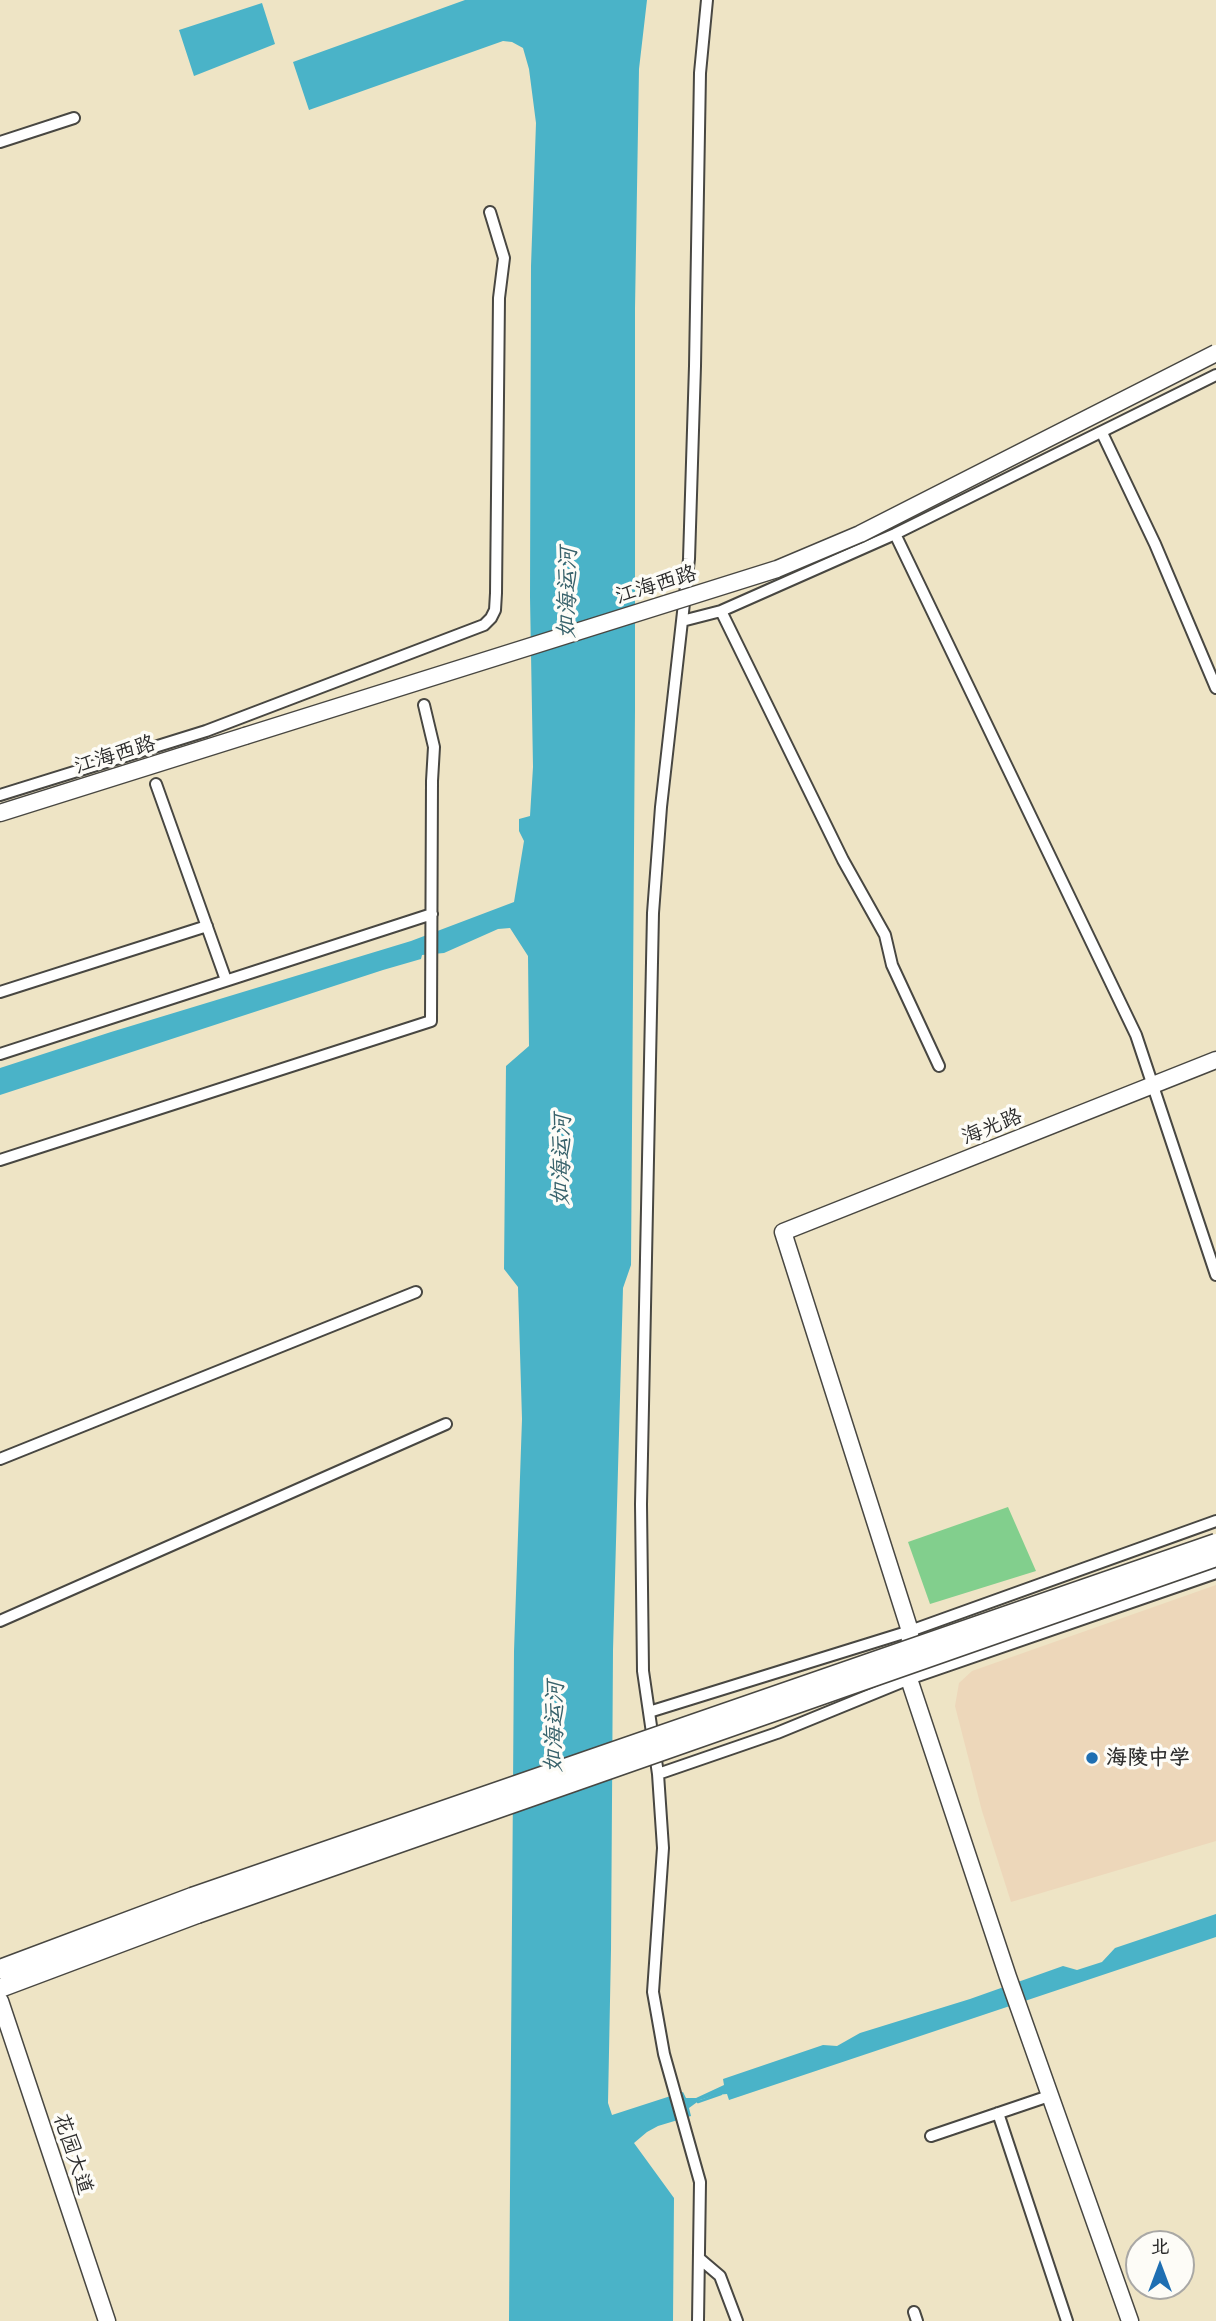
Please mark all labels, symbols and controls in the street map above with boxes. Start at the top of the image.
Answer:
water label: 如海运河 [553,547,583,639]
street label: 江海西路 [612,561,700,609]
street label: 江海西路 [71,731,159,779]
street label: 海光路 [958,1104,1026,1150]
water label: 如海运河 [547,1114,577,1206]
water label: 如海运河 [540,1681,570,1773]
place label: 海陵中学 [1106,1745,1190,1771]
marker: 海陵中学 [1084,1750,1100,1766]
street label: 花园大道 [48,2110,98,2198]
north arrow [1125,2230,1195,2300]
text: 北 [1150,2234,1170,2258]

